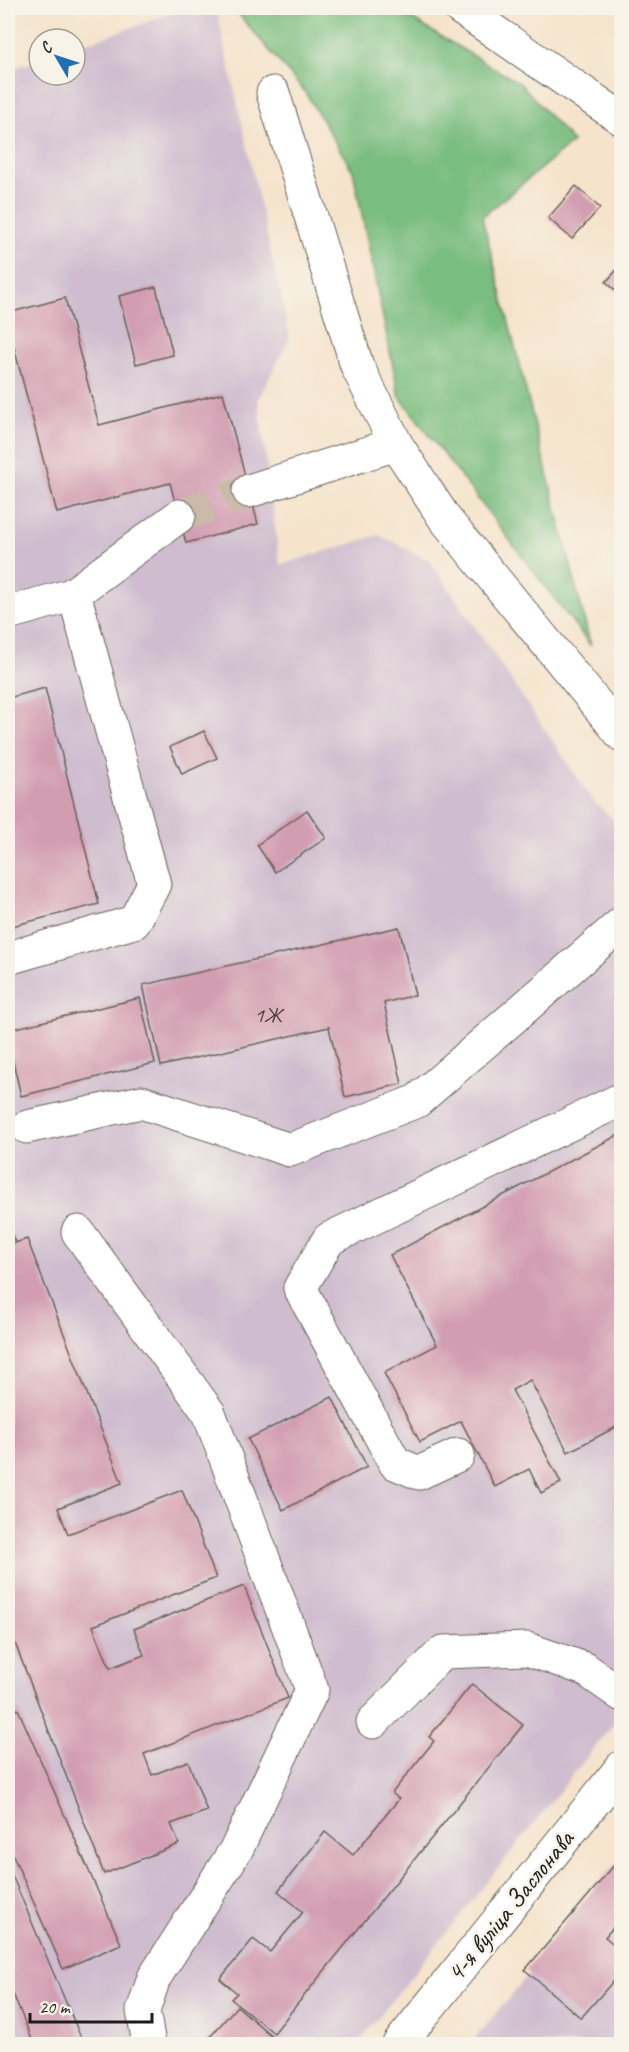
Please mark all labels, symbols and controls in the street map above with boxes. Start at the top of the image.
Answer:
north arrow [27,27,87,87]
text: С [36,37,58,58]
house number: 1Ж [254,1001,285,1029]
street label: 4-я вуліца Заслонава [439,1823,582,1988]
scale bar [30,1986,152,2024]
text: 20 m [39,1996,72,2018]

